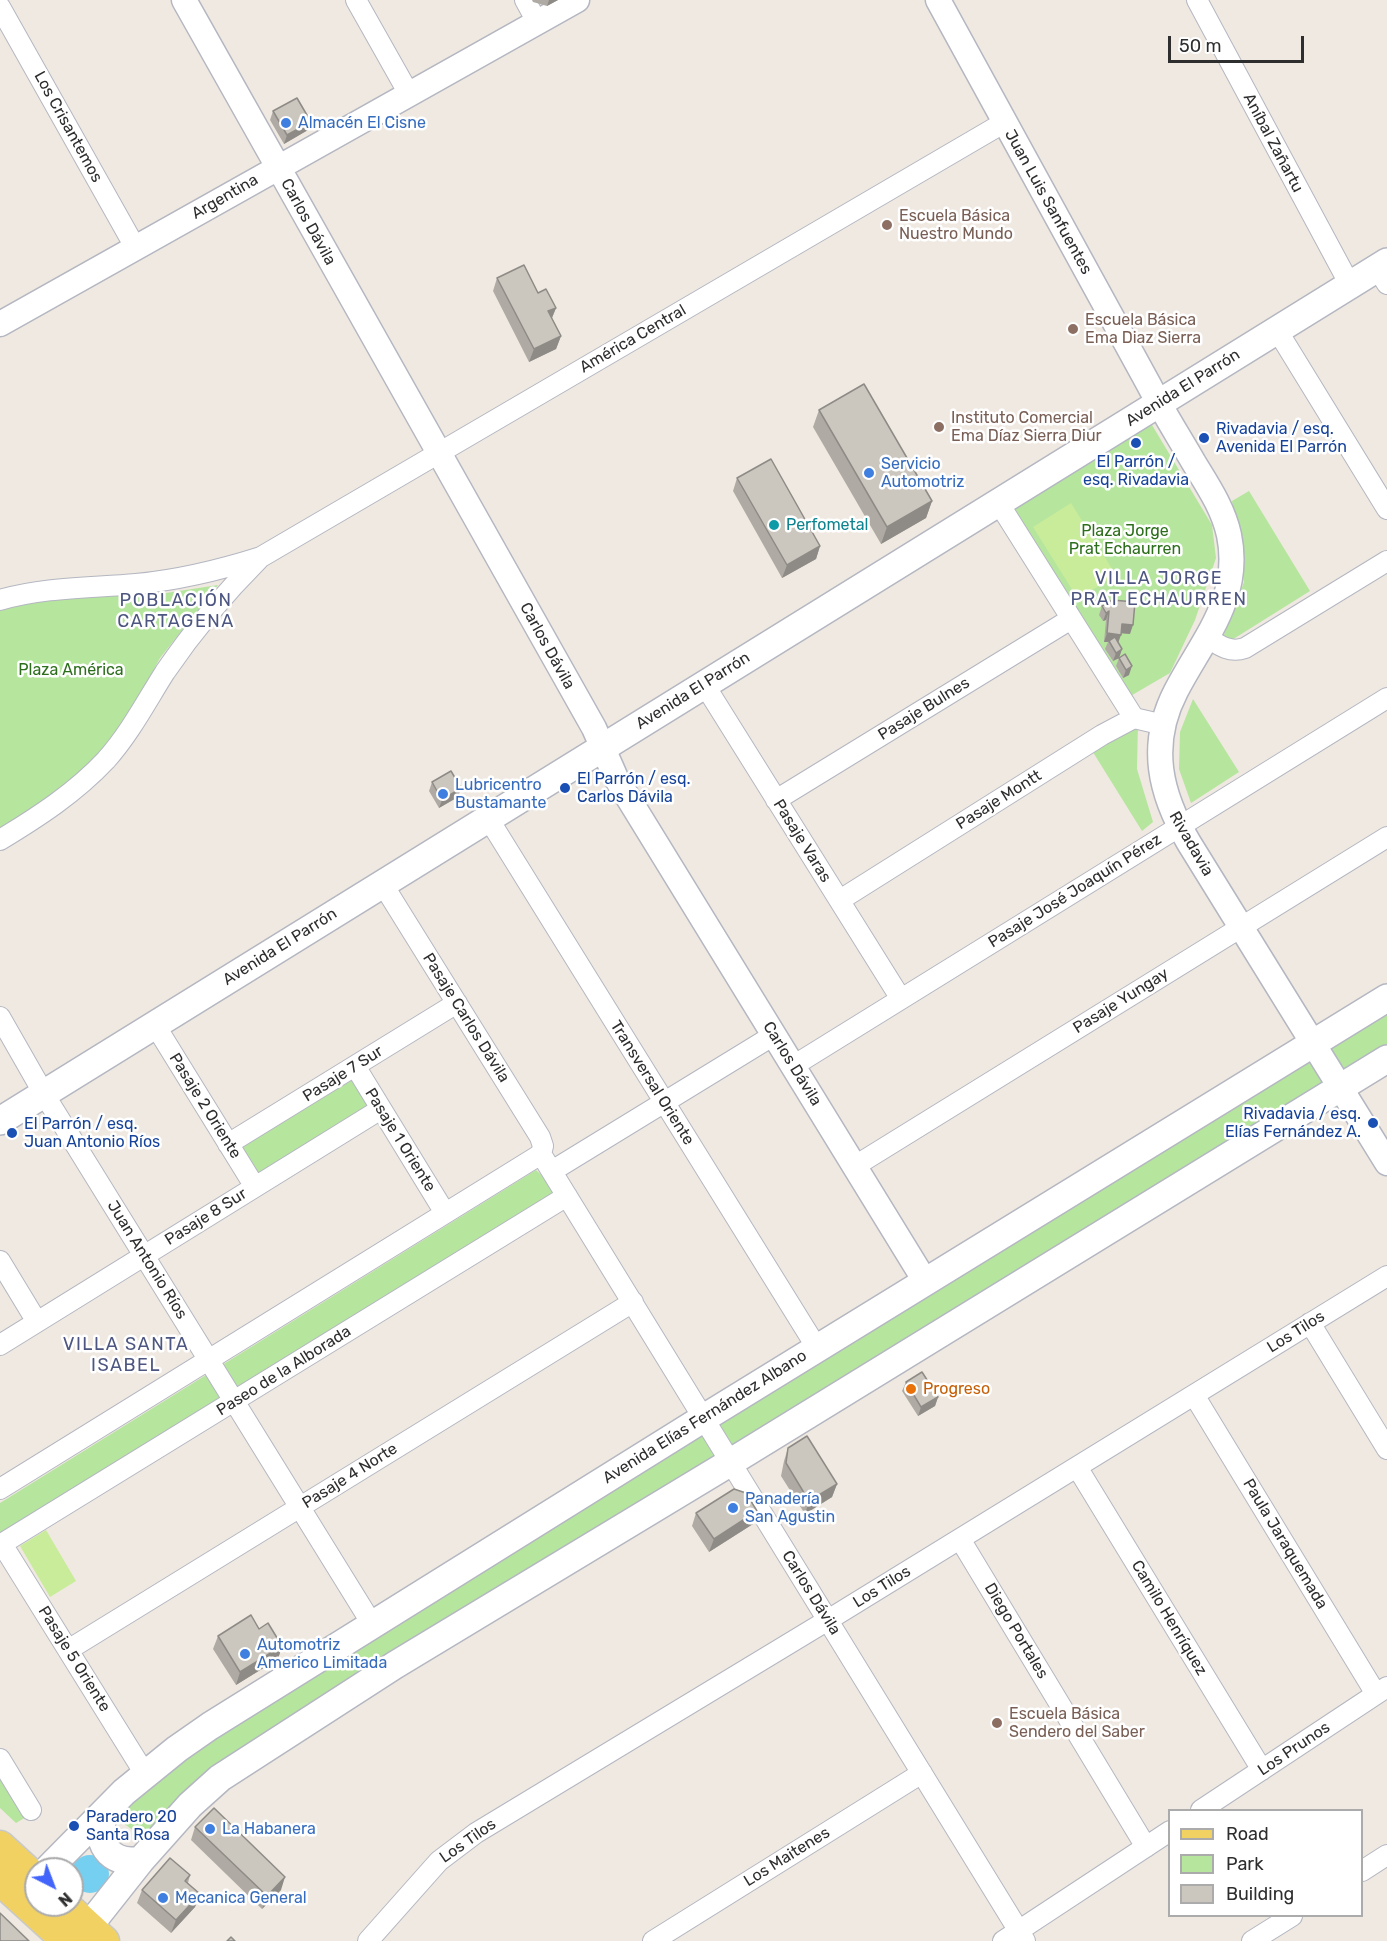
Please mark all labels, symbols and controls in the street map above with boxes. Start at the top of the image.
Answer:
scale bar [1171,24,1308,62]
text: 50 m [1179,35,1222,57]
street label: Los Crisantemos [30,68,106,186]
street label: Aníbal Zañartu [1239,90,1307,196]
place label: Almacén El Cisne [298,113,426,133]
marker: Almacén El Cisne [279,116,293,130]
street label: Juan Luis Sanfuentes [1000,126,1096,278]
street label: Argentina [188,170,262,224]
street label: Carlos Dávila [276,175,340,269]
place label: Escuela Básica Nuestro Mundo [899,206,1013,244]
marker: Escuela Básica Nuestro Mundo [880,218,894,232]
street label: América Central [576,301,690,377]
place label: Escuela Básica Ema Diaz Sierra [1085,310,1201,348]
marker: Escuela Básica Ema Diaz Sierra [1066,322,1080,336]
street label: Avenida El Parrón [1122,345,1244,431]
place label: Instituto Comercial Ema Díaz Sierra Diur [951,408,1102,446]
place label: Rivadavia / esq. Avenida El Parrón [1216,419,1347,457]
marker: Instituto Comercial Ema Díaz Sierra Diur [932,420,946,434]
marker: Rivadavia / esq. Avenida El Parrón [1197,431,1211,445]
marker: El Parrón / esq. Rivadavia [1129,436,1143,450]
place label: El Parrón / esq. Rivadavia [1083,452,1189,490]
place label: Servicio Automotriz [881,454,964,492]
marker: Servicio Automotriz [862,466,876,480]
place label: Perfometal [786,515,868,535]
marker: Perfometal [767,518,781,532]
park label: Plaza Jorge Prat Echaurren [1069,521,1181,559]
district label: VILLA JORGE PRAT ECHAURREN [1071,568,1247,610]
district label: POBLACIÓN CARTAGENA [117,590,235,632]
street label: Carlos Dávila [515,599,579,693]
street label: Avenida El Parrón [632,648,754,734]
park label: Plaza América [18,660,124,680]
street label: Pasaje Bulnes [875,673,973,745]
street label: Pasaje Montt [953,766,1045,834]
place label: El Parrón / esq. Carlos Dávila [577,769,691,807]
place label: Lubricentro Bustamante [455,775,546,813]
marker: El Parrón / esq. Carlos Dávila [558,781,572,795]
marker: Lubricentro Bustamante [436,787,450,801]
street label: Pasaje Varas [769,796,835,886]
street label: Rivadavia [1165,808,1217,880]
street label: Pasaje José Joaquín Pérez [985,830,1165,952]
street label: Avenida El Parrón [219,904,341,990]
street label: Pasaje Carlos Dávila [418,950,514,1086]
street label: Pasaje Yungay [1070,964,1172,1038]
street label: Transversal Oriente [606,1017,698,1149]
street label: Carlos Dávila [758,1018,826,1110]
street label: Pasaje 7 Sur [299,1042,387,1106]
street label: Pasaje 2 Oriente [165,1050,245,1162]
street label: Pasaje 1 Oriente [361,1085,439,1195]
place label: Rivadavia / esq. Elías Fernández A. [1225,1104,1361,1142]
place label: El Parrón / esq. Juan Antonio Ríos [24,1114,160,1152]
marker: Rivadavia / esq. Elías Fernández A. [1366,1116,1380,1130]
marker: El Parrón / esq. Juan Antonio Ríos [5,1126,19,1140]
street label: Pasaje 8 Sur [162,1184,250,1250]
street label: Juan Antonio Ríos [103,1197,191,1323]
street label: Los Tilos [1264,1307,1328,1357]
street label: Paseo de la Alborada [213,1322,355,1420]
district label: VILLA SANTA ISABEL [63,1334,189,1376]
street label: Avenida Elías Fernández Albano [600,1346,810,1488]
place label: Progreso [923,1379,990,1399]
marker: Progreso [904,1382,918,1396]
street label: Pasaje 4 Norte [299,1439,401,1513]
street label: Paula Jaraquemada [1239,1475,1331,1613]
place label: Panadería San Agustin [745,1489,835,1527]
marker: Panadería San Agustin [726,1501,740,1515]
street label: Carlos Dávila [777,1547,845,1639]
street label: Camilo Henríquez [1127,1557,1211,1679]
street label: Los Tilos [850,1562,914,1612]
street label: Diego Portales [980,1580,1052,1682]
street label: Pasaje 5 Oriente [34,1603,114,1715]
place label: Automotriz Americo Limitada [257,1635,387,1673]
marker: Automotriz Americo Limitada [238,1647,252,1661]
place label: Escuela Básica Sendero del Saber [1009,1704,1145,1742]
marker: Escuela Básica Sendero del Saber [990,1716,1004,1730]
street label: Los Prunos [1254,1718,1334,1780]
place label: Paradero 20 Santa Rosa [86,1807,177,1845]
legend [1168,1809,1363,1917]
street label: Los Tilos [436,1815,500,1867]
marker: Paradero 20 Santa Rosa [67,1819,81,1833]
place label: La Habanera [222,1819,316,1839]
marker: La Habanera [203,1822,217,1836]
street label: Los Maitenes [741,1823,833,1891]
text: Road [1226,1823,1269,1845]
text: Park [1226,1853,1263,1875]
north arrow [24,1857,84,1917]
text: Building [1226,1883,1294,1905]
text: N [54,1888,76,1910]
place label: Mecanica General [175,1888,307,1908]
marker: Mecanica General [156,1891,170,1905]

